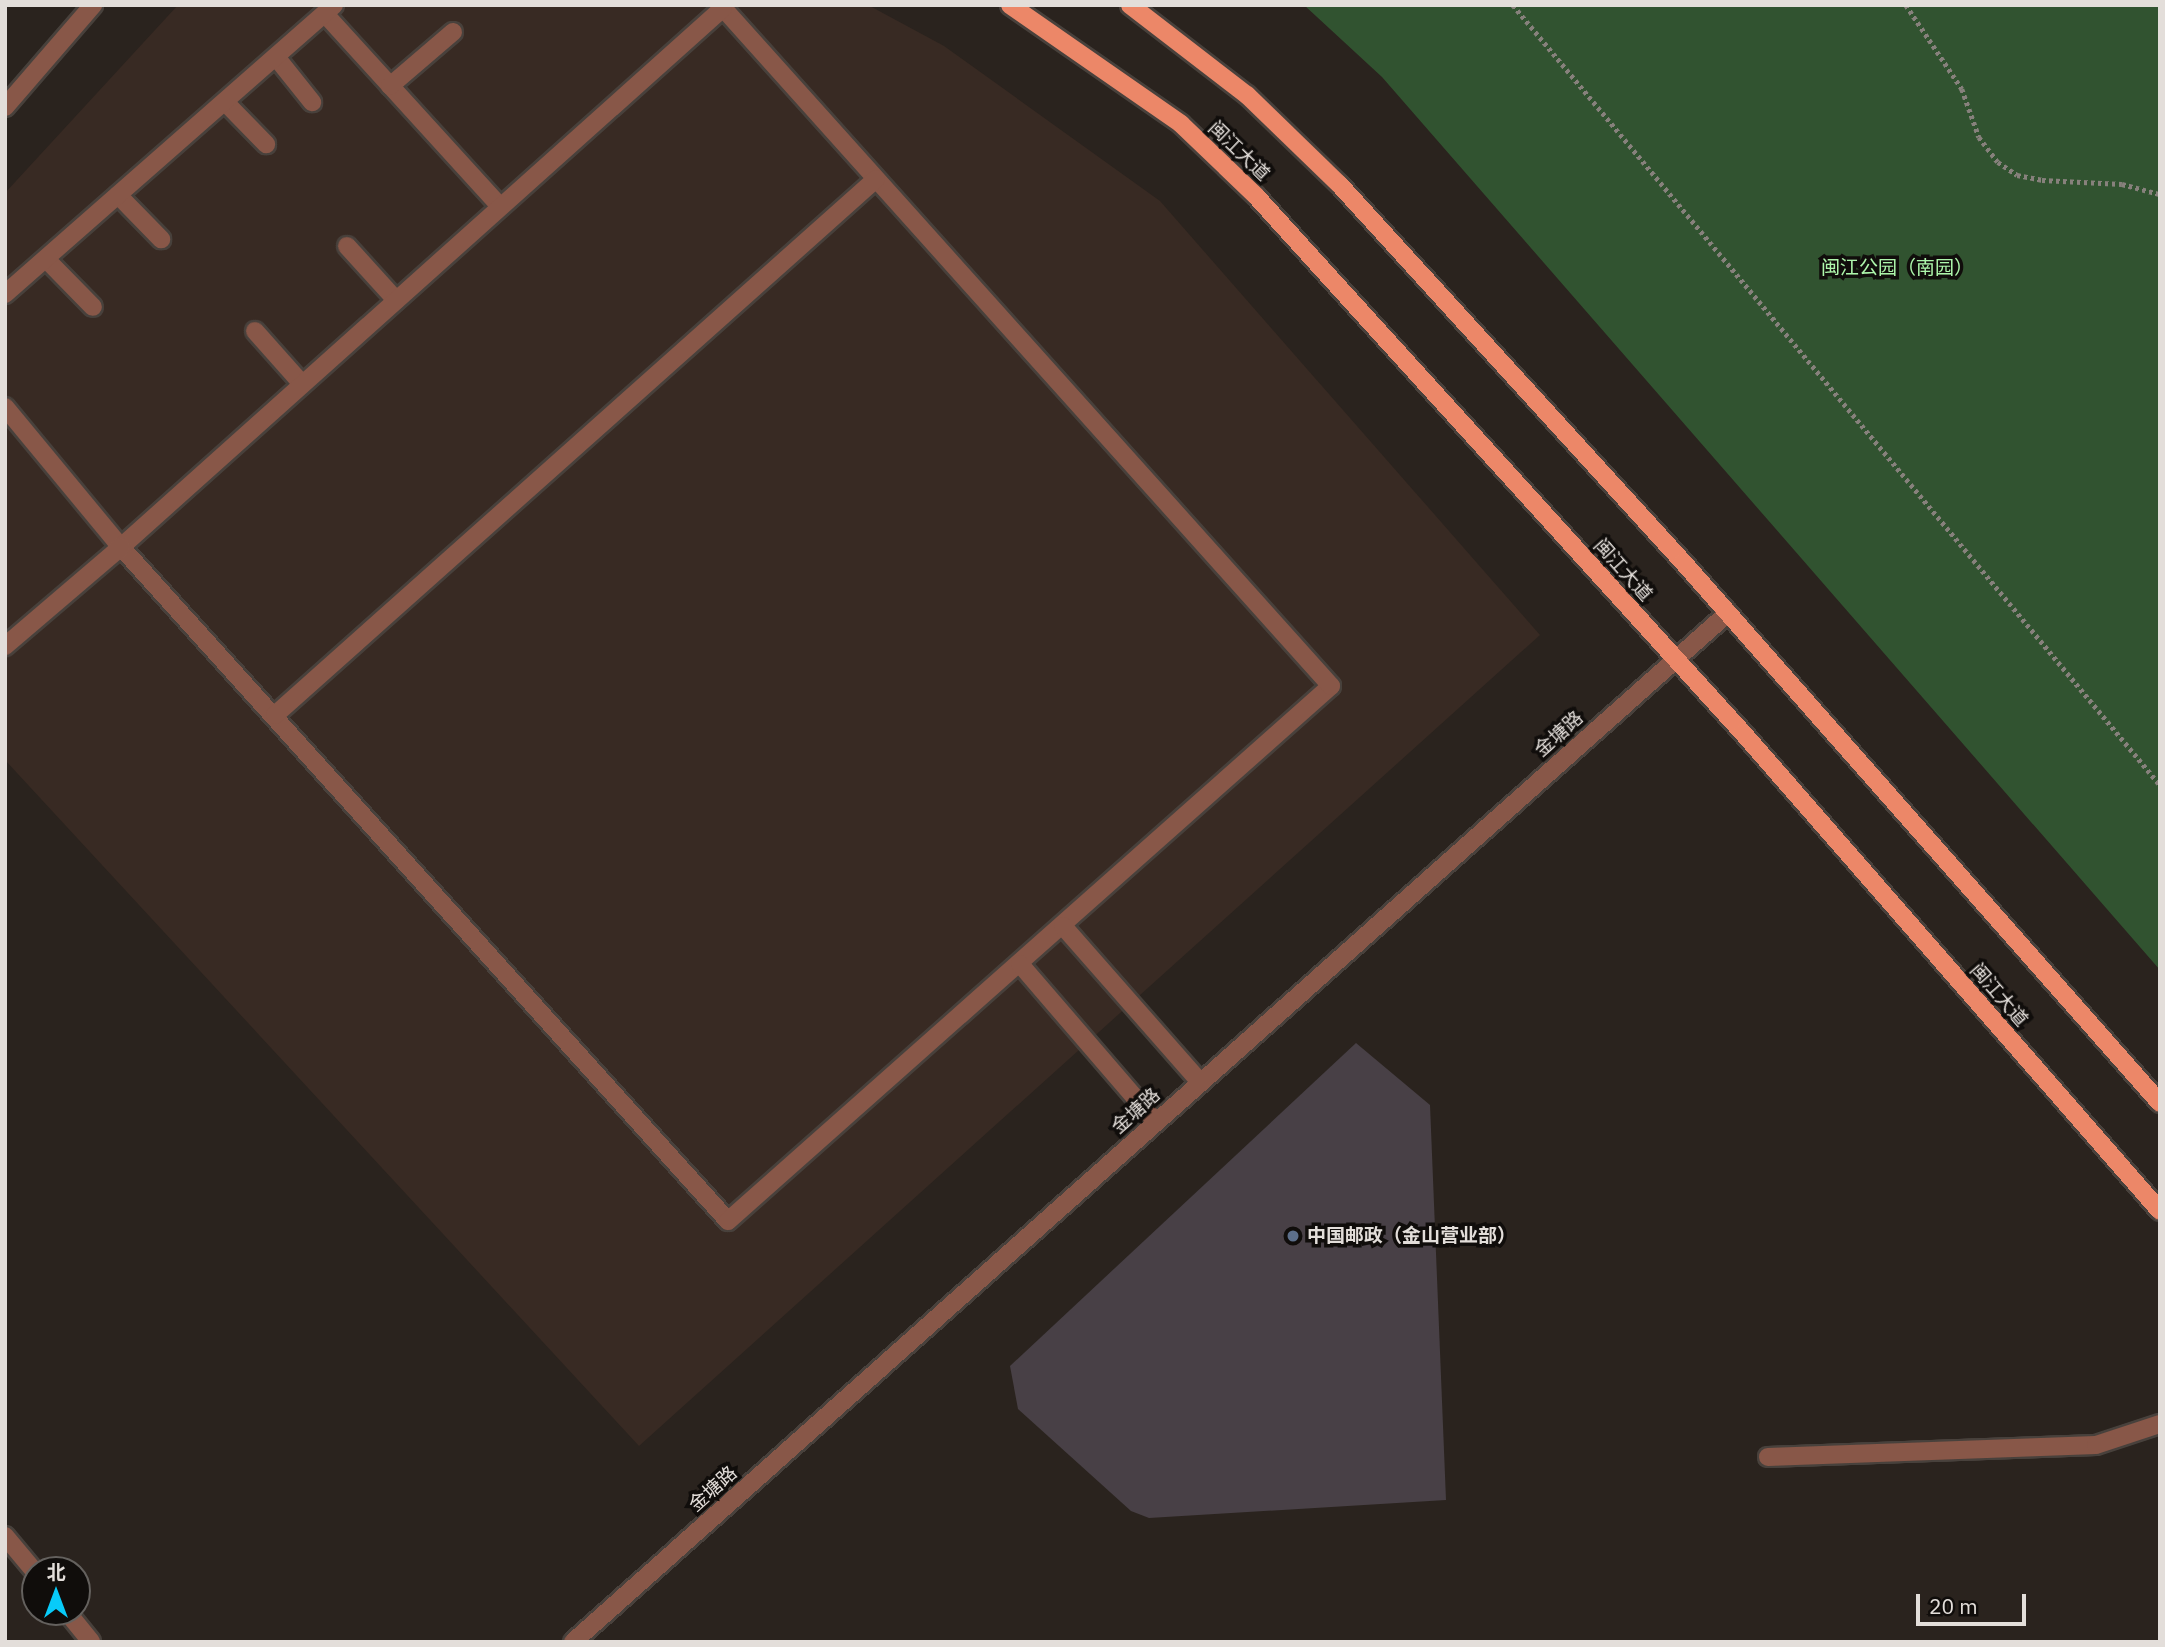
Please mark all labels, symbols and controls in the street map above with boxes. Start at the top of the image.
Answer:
street label: 闽江大道 [1204,116,1274,186]
park label: 闽江公园（南园） [1821,257,1973,279]
street label: 闽江大道 [1589,534,1657,606]
street label: 金塘路 [1530,706,1588,762]
street label: 闽江大道 [1965,959,2033,1031]
street label: 金塘路 [1107,1083,1165,1139]
place label: 中国邮政（金山营业部） [1307,1225,1516,1247]
marker: 中国邮政（金山营业部） [1285,1228,1301,1244]
street label: 金塘路 [684,1461,742,1517]
north arrow [21,1556,91,1626]
text: 北 [46,1560,66,1584]
scale bar [1920,1580,2030,1624]
text: 20 m [1929,1592,1978,1620]

